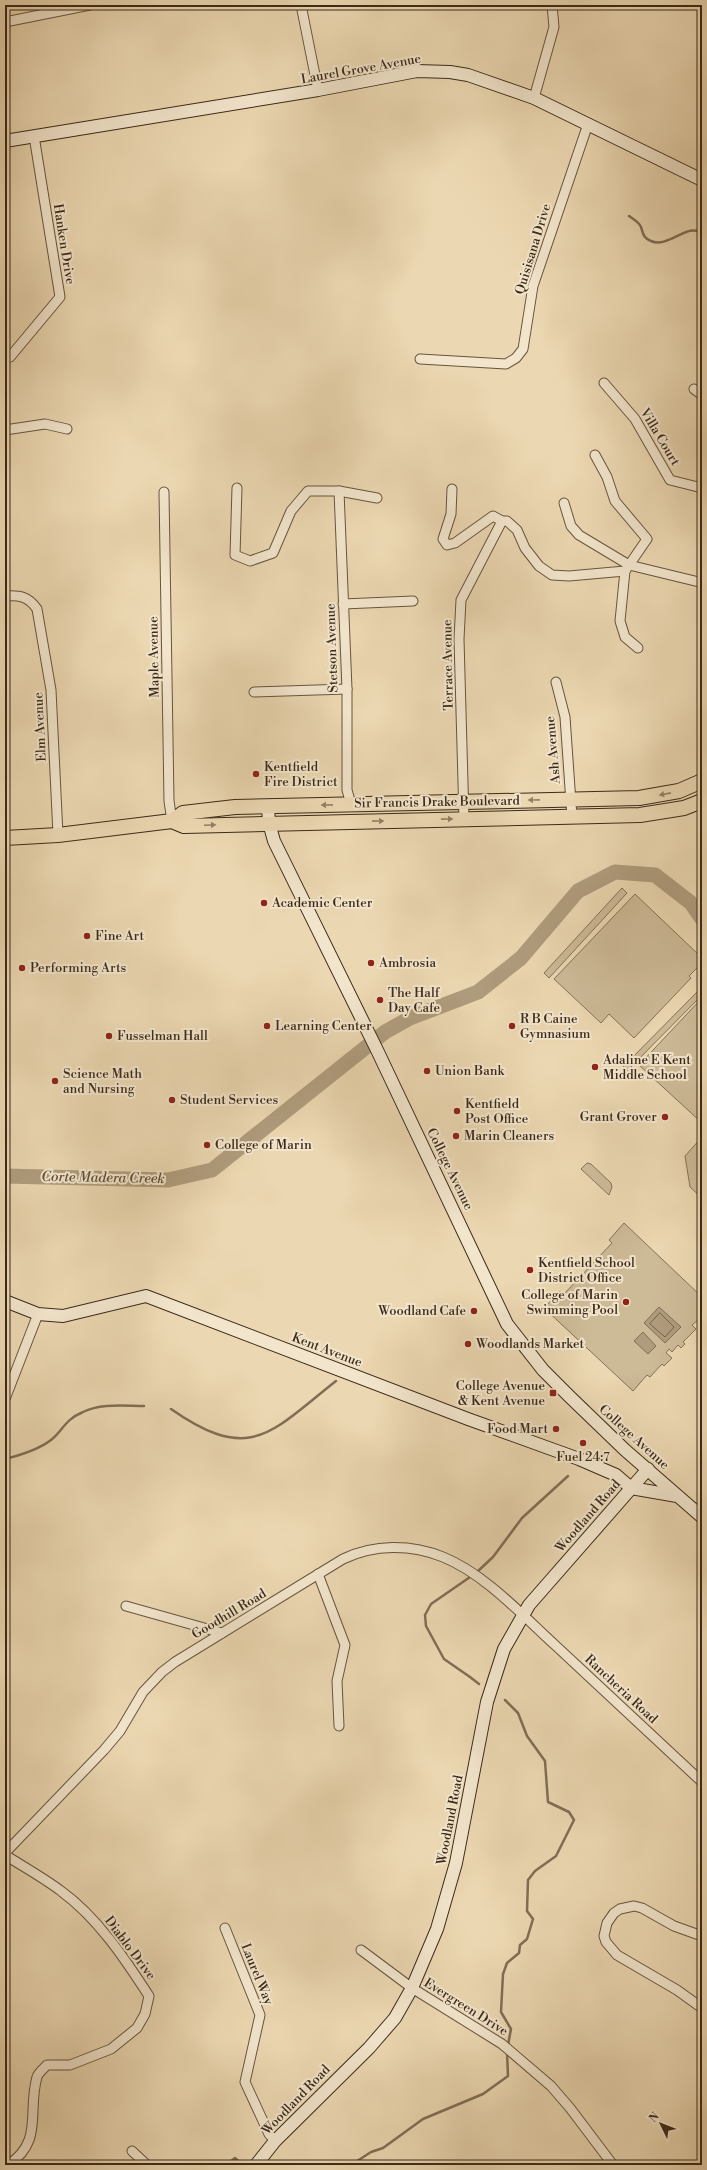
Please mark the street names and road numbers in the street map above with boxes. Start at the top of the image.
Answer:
street label: Laurel Grove Avenue [300,50,423,87]
street label: Quisisana Drive [512,201,555,296]
street label: Hanken Drive [50,202,78,286]
street label: Villa Court [636,405,684,469]
street label: Stetson Avenue [322,603,342,693]
street label: Maple Avenue [145,616,163,698]
street label: Terrace Avenue [439,619,457,711]
street label: Elm Avenue [30,691,50,762]
street label: Ash Avenue [542,715,564,786]
street label: Sir Francis Drake Boulevard [354,793,521,811]
street label: College Avenue [423,1125,477,1213]
street label: Kent Avenue [290,1329,365,1371]
street label: College Avenue [596,1401,673,1473]
street label: Woodland Road [551,1476,624,1556]
street label: Goodhill Road [189,1585,270,1643]
street label: Rancheria Road [581,1651,661,1727]
street label: Woodland Road [433,1773,467,1867]
street label: Diablo Drive [101,1913,159,1983]
street label: Laurel Way [237,1941,277,2008]
street label: Evergreen Drive [421,1975,511,2039]
street label: Woodland Road [258,2061,334,2139]

